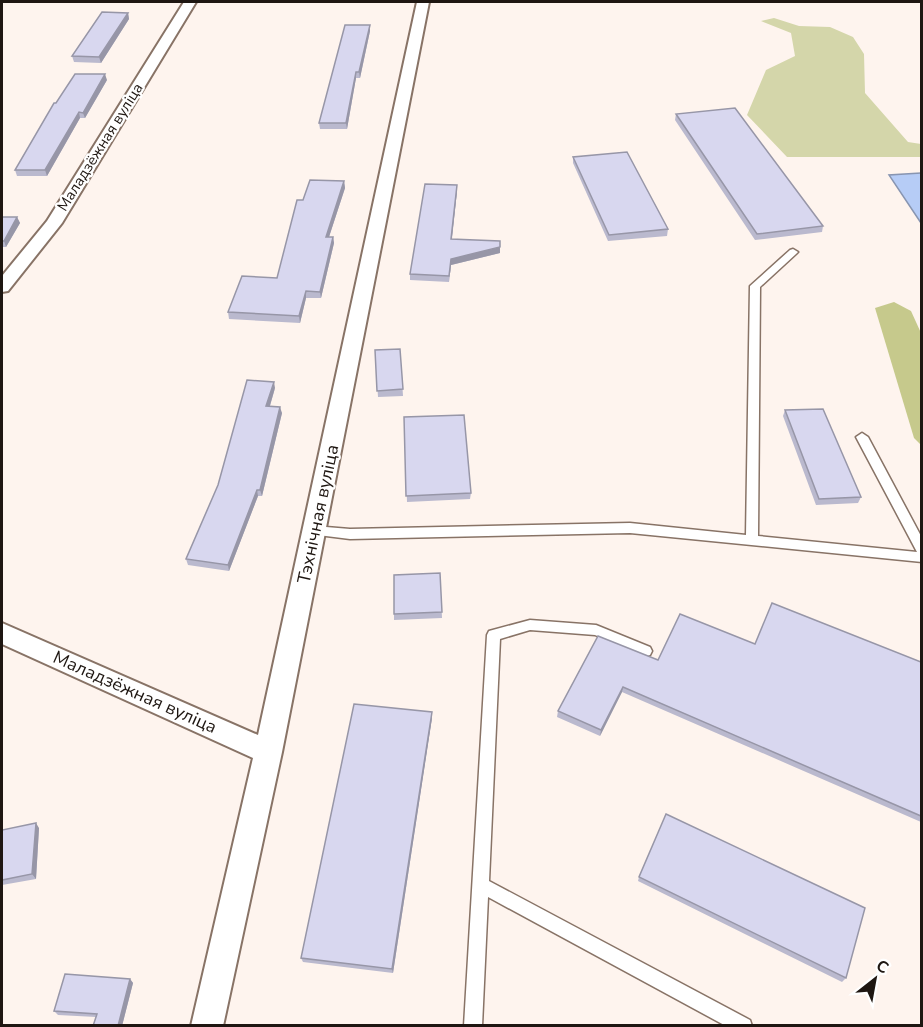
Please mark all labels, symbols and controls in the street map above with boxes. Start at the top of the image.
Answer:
street label: Маладзёжная вуліца [52,79,148,215]
street label: Тэхнічная вуліца [292,442,344,586]
street label: Маладзёжная вуліца [49,645,221,739]
north arrow [845,949,905,1009]
text: С [872,955,893,979]

